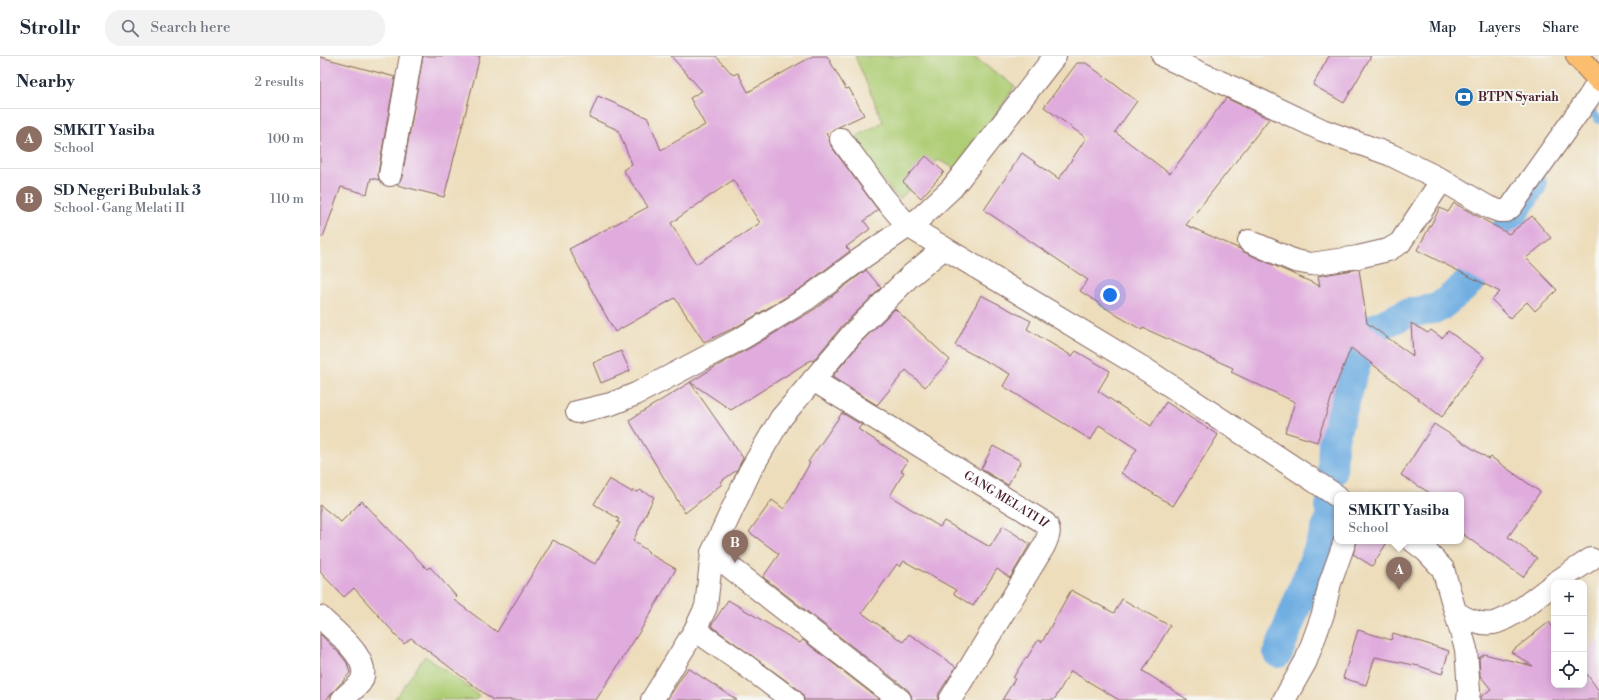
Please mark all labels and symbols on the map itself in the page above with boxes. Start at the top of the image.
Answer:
bank icon: BTPN Syariah [1453,86,1475,108]
place label: BTPN Syariah [1478,90,1559,105]
your location [1100,285,1120,305]
street label: GANG MELATI II [961,467,1053,530]
pin: B [722,530,748,563]
pin: A [1386,557,1412,590]

